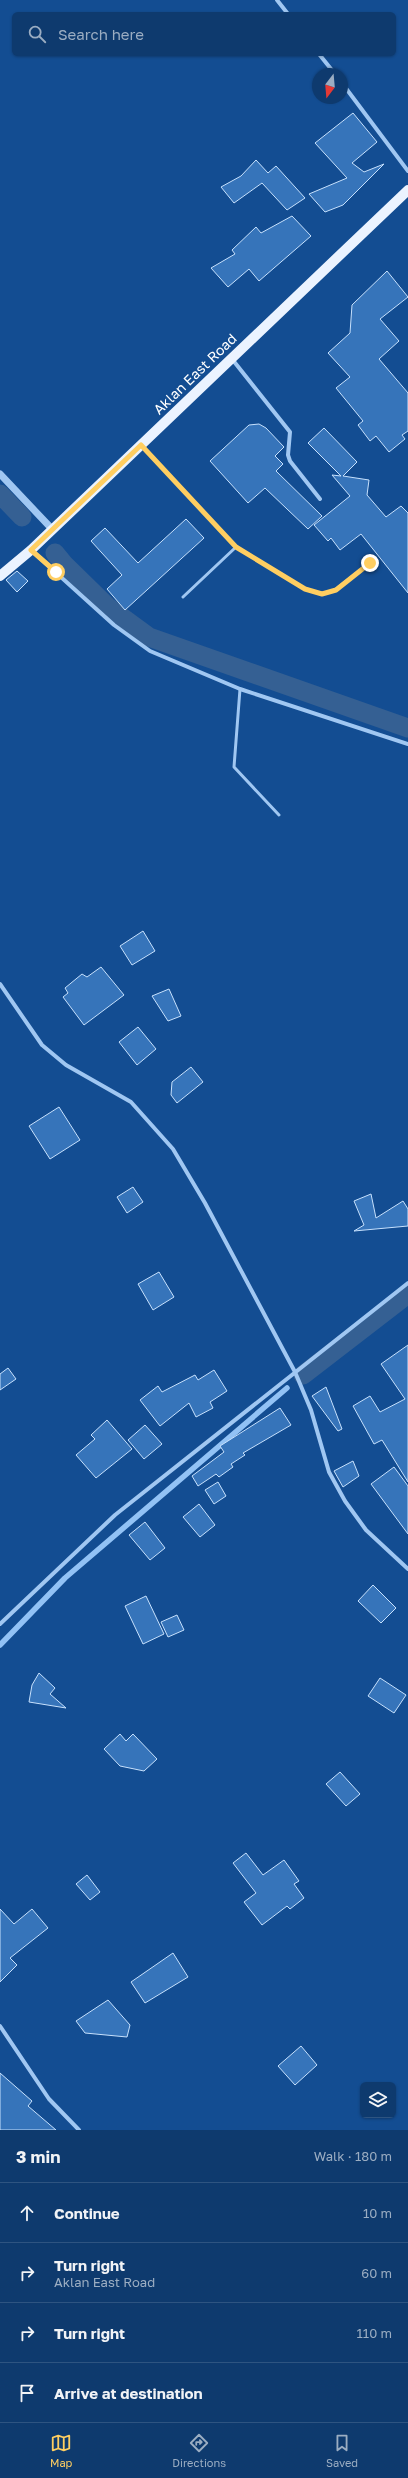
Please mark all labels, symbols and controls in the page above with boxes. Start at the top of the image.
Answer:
search box [12,12,396,56]
icon: search [26,23,48,45]
text: Search here [58,25,144,43]
north arrow [312,68,348,104]
street label: Aklan East Road [150,330,240,418]
route end [361,554,379,572]
route start [47,563,65,581]
map controls [360,2082,396,2118]
button: layers [360,2082,396,2118]
text: 3 min [16,2146,60,2167]
text: Walk · 180 m [314,2148,392,2164]
icon: ahead [16,2202,38,2224]
text: Continue [54,2204,120,2222]
text: 10 m [363,2205,392,2221]
text: Turn right [54,2256,125,2274]
icon: right [16,2262,38,2284]
text: 60 m [361,2265,392,2281]
text: Aklan East Road [54,2274,155,2290]
icon: right [16,2322,38,2344]
text: Turn right [54,2324,125,2342]
text: 110 m [357,2325,392,2341]
icon: arrive [16,2382,38,2404]
text: Arrive at destination [54,2384,203,2402]
tab: Map [50,2432,72,2469]
tab: Directions [172,2432,226,2469]
tab: Saved [326,2432,358,2469]

